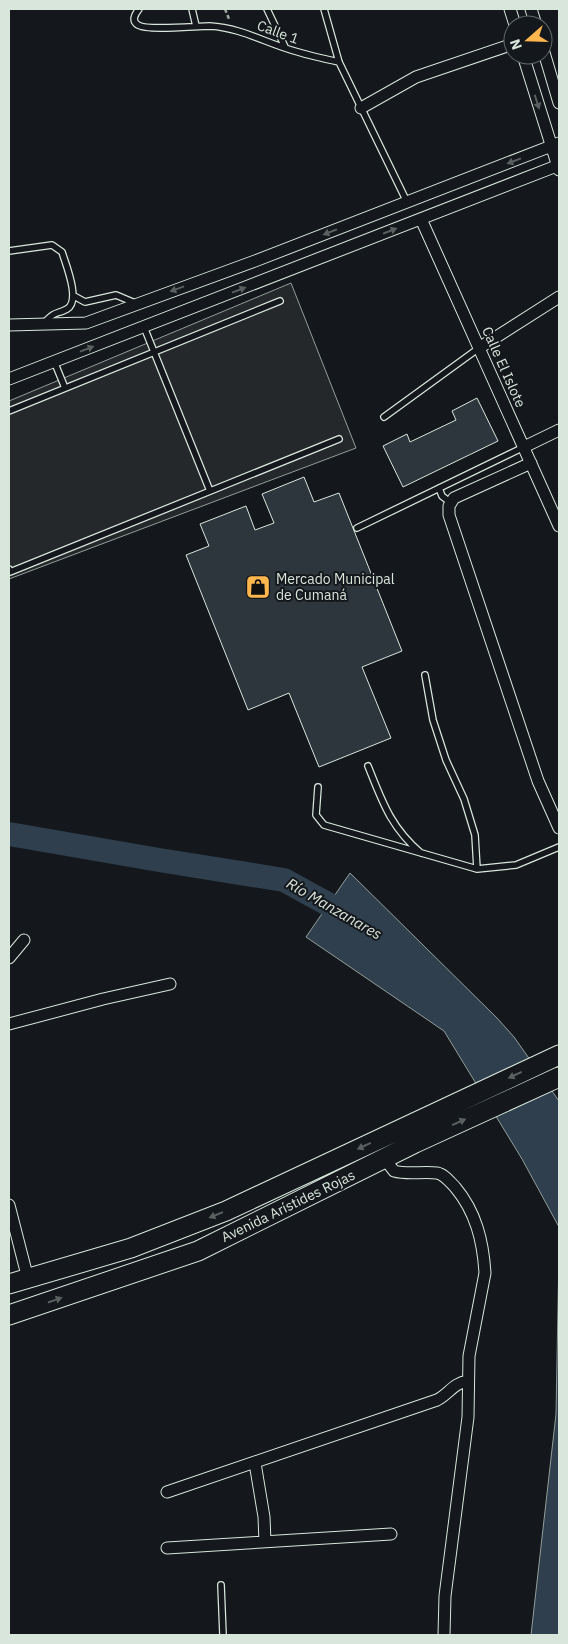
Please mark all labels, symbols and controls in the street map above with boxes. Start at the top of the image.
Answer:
north arrow [503,15,553,65]
street label: Calle 1 [255,16,301,48]
text: N [506,37,526,52]
one-way arrow [534,94,542,109]
one-way arrow [507,157,521,165]
one-way arrow [383,227,397,235]
one-way arrow [322,229,337,236]
one-way arrow [170,286,185,293]
one-way arrow [231,286,246,294]
street label: Calle El Islote [478,324,530,410]
one-way arrow [80,345,95,353]
place label: Mercado Municipal de Cumaná [276,570,395,604]
shop icon: Mercado Municipal de Cumaná [245,574,271,600]
water label: Río Manzanares [283,874,385,944]
one-way arrow [508,1072,522,1080]
one-way arrow [452,1118,466,1126]
one-way arrow [356,1142,371,1150]
street label: Avenida Arístides Rojas [218,1166,358,1246]
one-way arrow [209,1211,223,1219]
one-way arrow [48,1296,63,1303]

